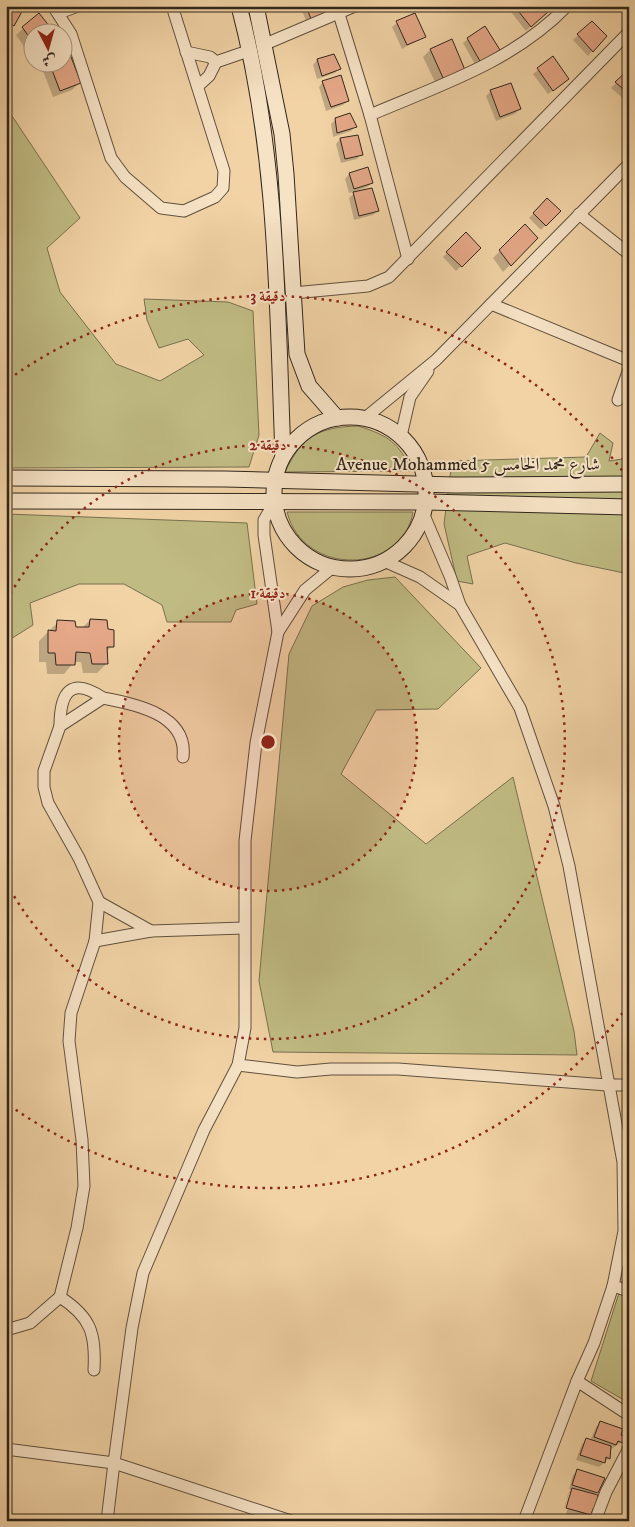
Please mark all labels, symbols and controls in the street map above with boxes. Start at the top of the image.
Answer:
north arrow [22,22,72,72]
text: ش [41,50,57,70]
text: 3 دقيقة [250,287,286,306]
text: 2 دقيقة [250,436,286,455]
street label: Avenue Mohammed 5 شارع محمد الخامس [336,454,600,479]
text: 1 دقيقة [251,584,285,603]
centre of rings [259,733,277,751]

